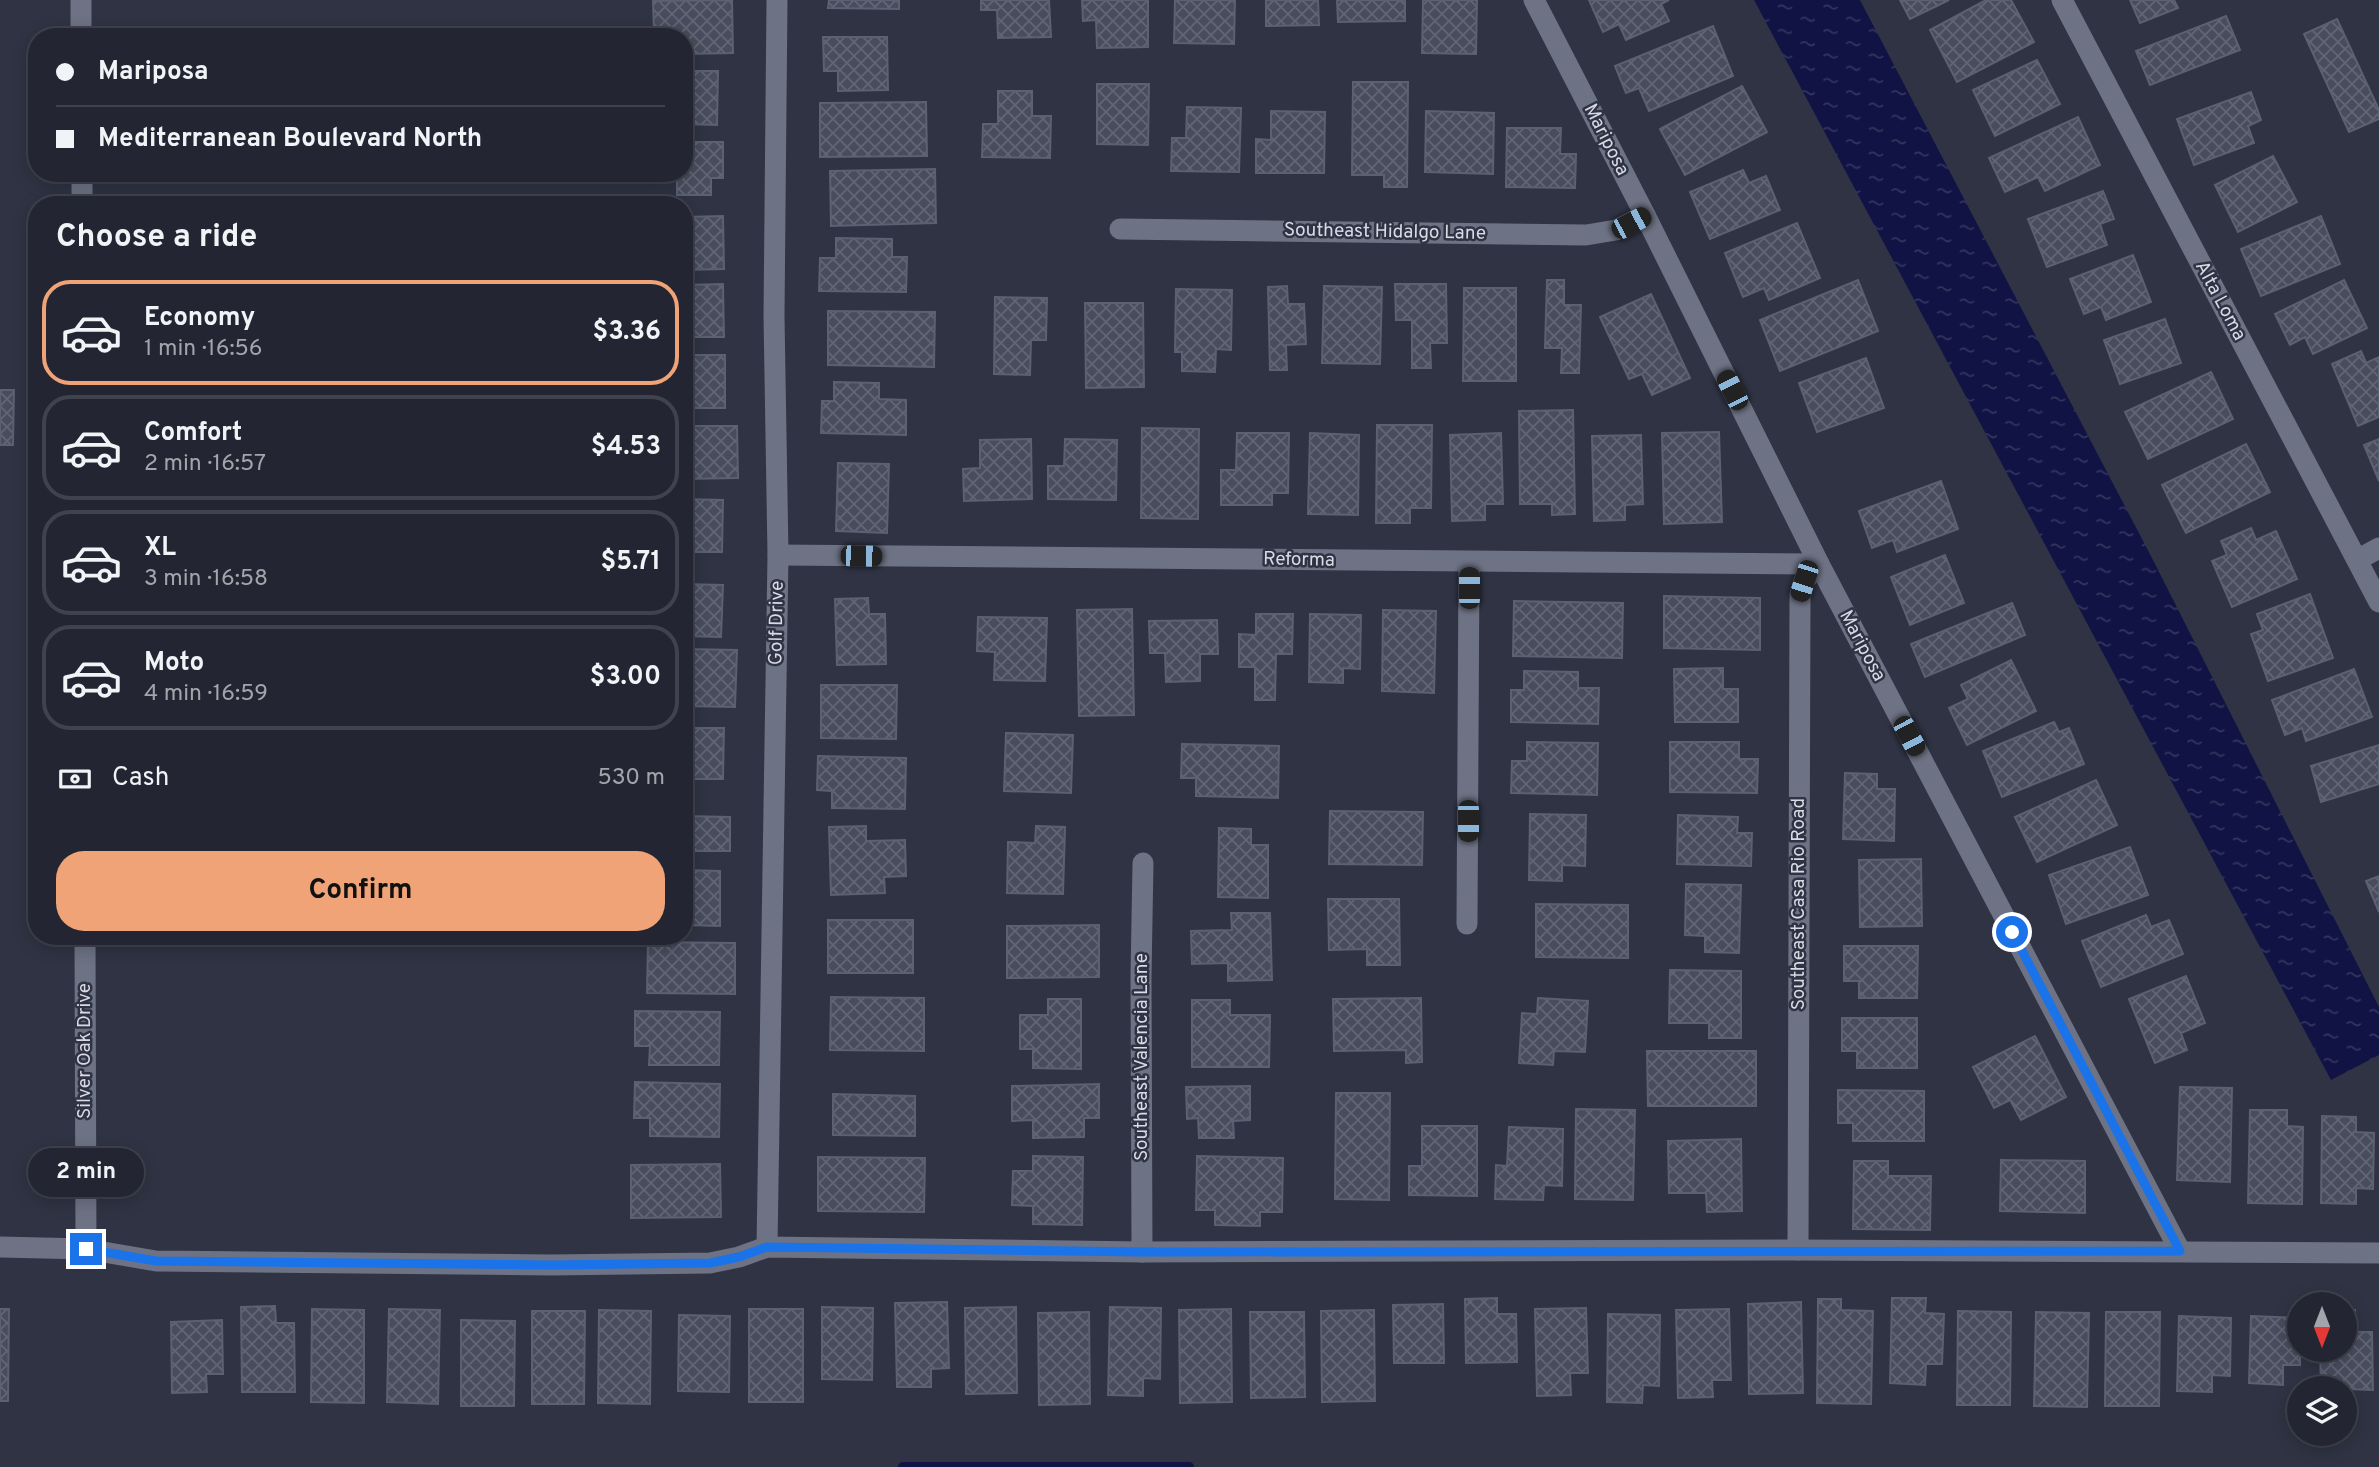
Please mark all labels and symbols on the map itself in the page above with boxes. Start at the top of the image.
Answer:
street label: Mariposa [1578,100,1634,180]
car [1608,204,1655,242]
street label: Southeast Hidalgo Lane [1284,218,1486,246]
street label: Alta Loma [2189,257,2251,345]
car [1714,367,1751,413]
car [840,545,883,567]
street label: Reforma [1263,547,1335,573]
car [1788,558,1821,604]
car [1459,567,1480,609]
street label: Golf Drive [764,581,790,665]
street label: Mariposa [1833,606,1891,686]
car [1890,713,1929,759]
street label: Southeast Casa Rio Road [1787,798,1811,1010]
car [1458,800,1479,842]
route start [1996,916,2028,948]
street label: Southeast Valencia Lane [1130,953,1154,1161]
street label: Silver Oak Drive [73,983,97,1119]
callout: 2 min [28,1148,144,1196]
route end [70,1233,102,1265]
north arrow [2287,1292,2357,1362]

